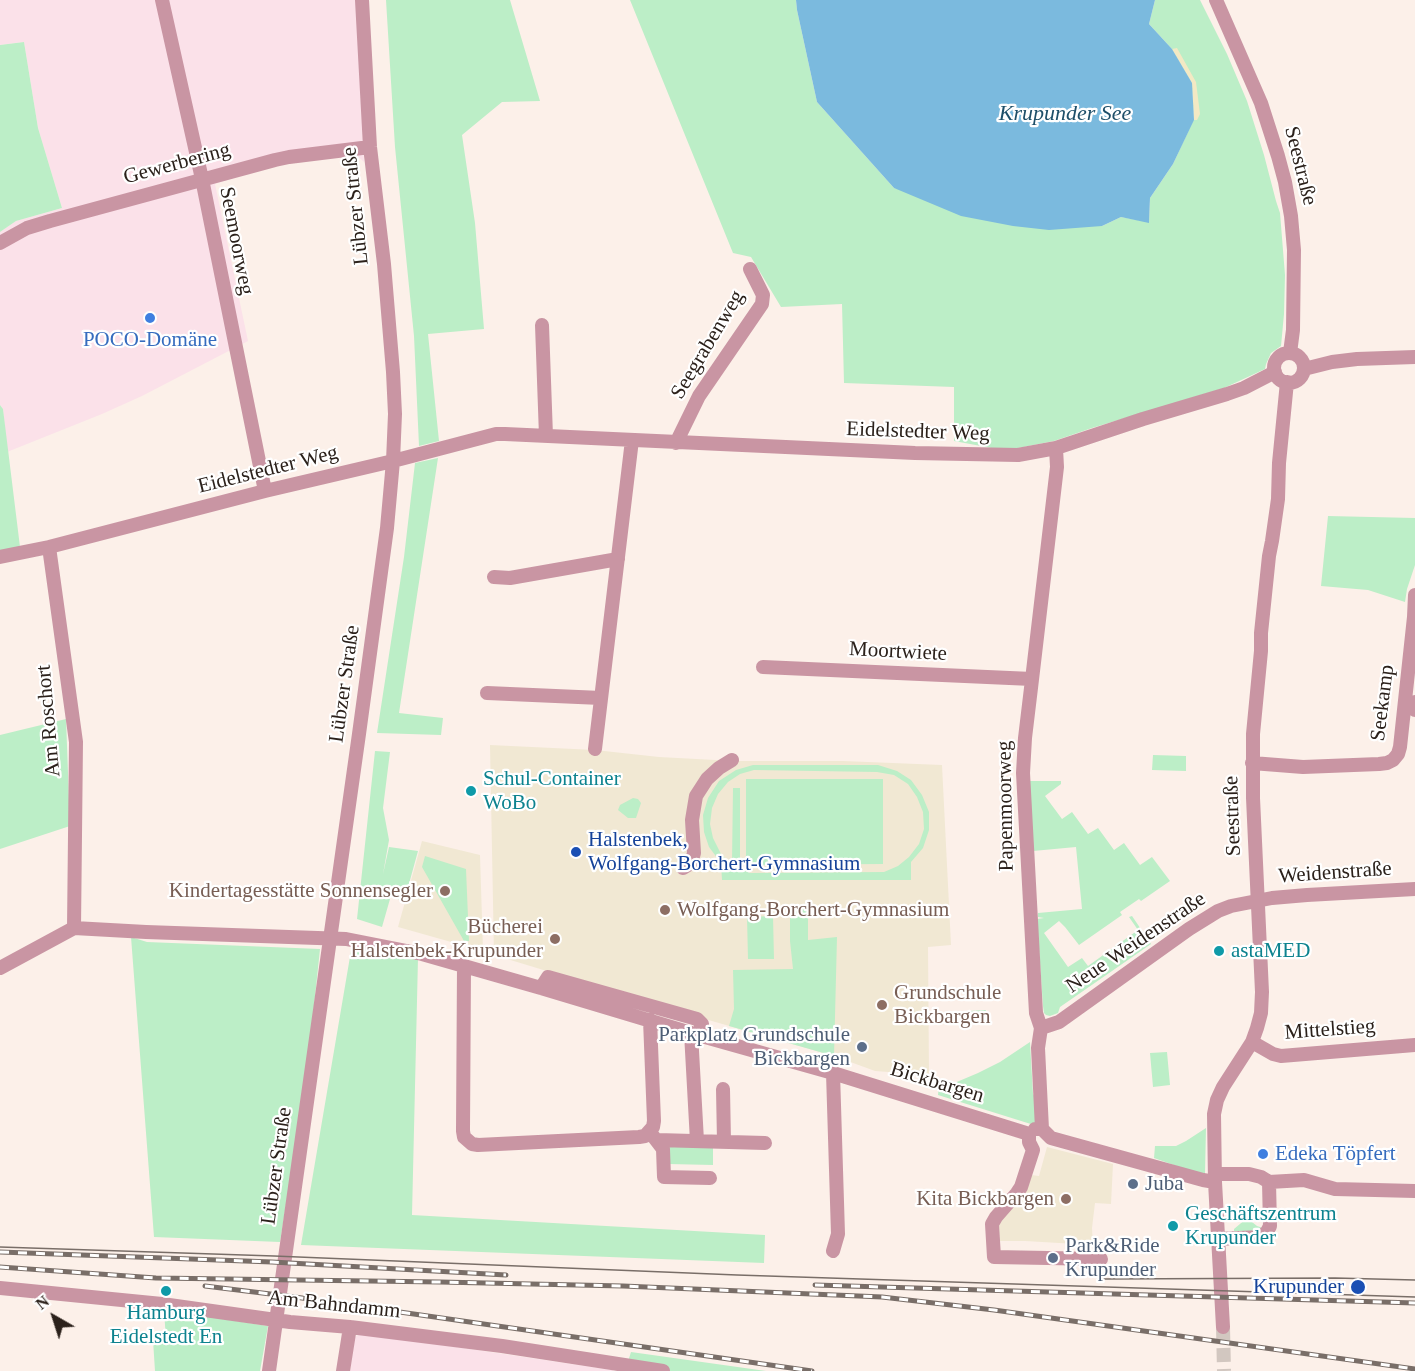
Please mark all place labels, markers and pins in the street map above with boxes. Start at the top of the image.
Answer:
marker: POCO-Domäne [143,311,157,325]
place label: POCO-Domäne [83,327,217,353]
place label: Schul-Container WoBo [483,766,621,816]
marker: Schul-Container WoBo [464,784,478,798]
place label: Halstenbek, Wolfgang-Borchert-Gymnasium [588,827,860,877]
marker: Halstenbek, Wolfgang-Borchert-Gymnasium [569,845,583,859]
place label: Kindertagesstätte Sonnensegler [169,878,433,904]
marker: Kindertagesstätte Sonnensegler [438,884,452,898]
place label: Wolfgang-Borchert-Gymnasium [677,897,949,923]
marker: Wolfgang-Borchert-Gymnasium [658,903,672,917]
place label: Bücherei Halstenbek-Krupunder [351,914,543,964]
marker: Bücherei Halstenbek-Krupunder [548,932,562,946]
place label: astaMED [1231,938,1310,964]
marker: astaMED [1212,944,1226,958]
place label: Grundschule Bickbargen [894,980,1001,1030]
marker: Grundschule Bickbargen [875,998,889,1012]
place label: Parkplatz Grundschule Bickbargen [658,1022,850,1072]
marker: Parkplatz Grundschule Bickbargen [855,1040,869,1054]
place label: Edeka Töpfert [1275,1141,1396,1167]
marker: Edeka Töpfert [1256,1147,1270,1161]
place label: Juba [1145,1171,1183,1197]
marker: Juba [1126,1177,1140,1191]
place label: Kita Bickbargen [916,1186,1054,1212]
marker: Kita Bickbargen [1059,1192,1073,1206]
place label: Geschäftszentrum Krupunder [1185,1201,1337,1251]
marker: Geschäftszentrum Krupunder [1166,1219,1180,1233]
place label: Park&Ride Krupunder [1065,1233,1159,1283]
marker: Park&Ride Krupunder [1046,1251,1060,1265]
place label: Krupunder [1253,1274,1344,1300]
marker: Krupunder [1349,1278,1367,1296]
marker: Hamburg Eidelstedt En [159,1284,173,1298]
place label: Hamburg Eidelstedt En [110,1300,222,1350]

